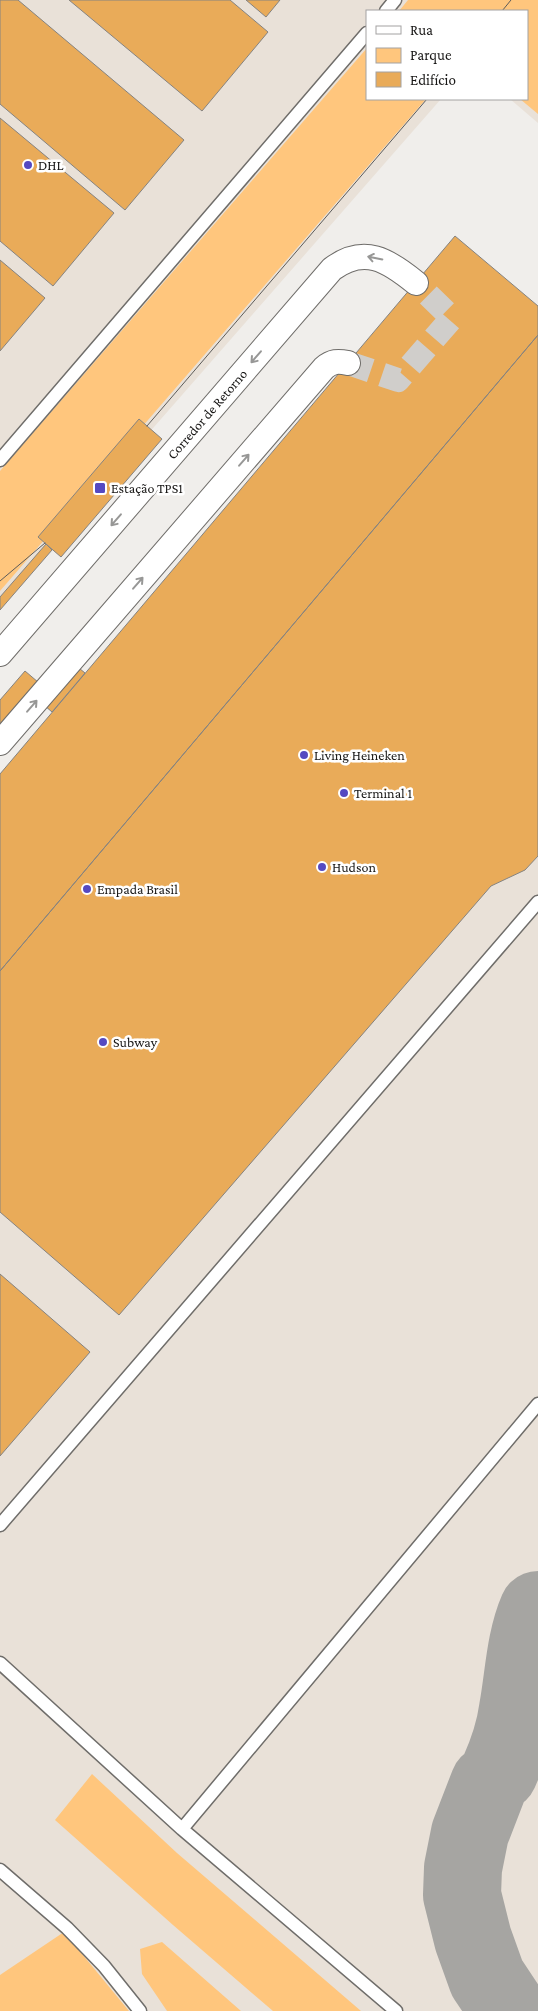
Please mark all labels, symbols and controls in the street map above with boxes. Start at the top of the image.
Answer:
legend [366,10,528,100]
text: Rua [410,22,433,38]
text: Parque [410,47,452,64]
text: Edifício [410,72,456,88]
place label: DHL [38,157,64,173]
marker: DHL [22,159,34,171]
one-way arrow [367,253,383,263]
one-way arrow [250,350,262,363]
street label: Corredor de Retorno [164,366,250,462]
one-way arrow [239,454,250,467]
place label: Estação TPS1 [111,480,183,496]
marker: Estação TPS1 [93,481,107,495]
one-way arrow [110,513,121,526]
one-way arrow [132,577,143,590]
one-way arrow [26,699,38,712]
place label: Living Heineken [314,747,405,763]
marker: Living Heineken [298,749,310,761]
place label: Terminal 1 [354,785,412,801]
marker: Terminal 1 [338,787,350,799]
place label: Hudson [332,859,376,875]
marker: Hudson [316,861,328,873]
place label: Empada Brasil [97,881,178,897]
marker: Empada Brasil [81,883,93,895]
place label: Subway [113,1034,158,1050]
marker: Subway [97,1036,109,1048]

